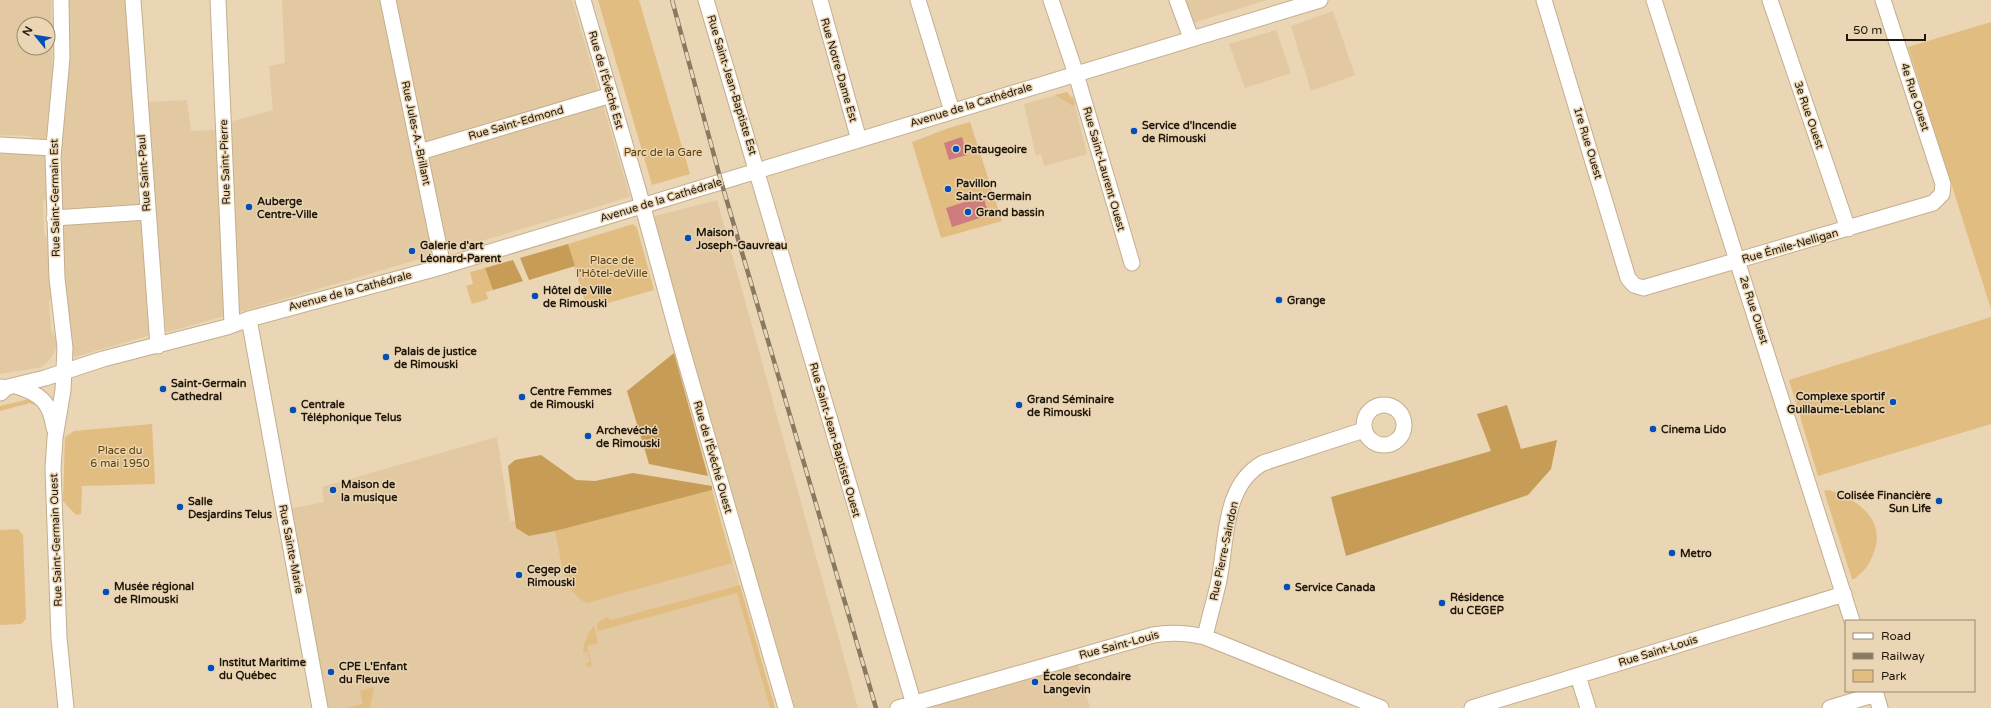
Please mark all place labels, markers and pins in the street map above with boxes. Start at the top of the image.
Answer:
place label: Service d'Incendie de Rimouski [1142,119,1237,145]
marker: Service d'Incendie de Rimouski [1129,126,1139,136]
place label: Pataugeoire [964,143,1028,157]
marker: Pataugeoire [951,144,961,154]
place label: Pavillon Saint-Germain [956,177,1032,203]
marker: Pavillon Saint-Germain [943,184,953,194]
place label: Auberge Centre-Ville [257,195,319,221]
marker: Auberge Centre-Ville [244,202,254,212]
place label: Grand bassin [976,206,1045,219]
marker: Grand bassin [963,207,973,217]
place label: Maison Joseph-Gauvreau [695,226,788,253]
marker: Maison Joseph-Gauvreau [683,233,693,243]
place label: Galerie d'art Léonard-Parent [420,239,502,265]
marker: Galerie d'art Léonard-Parent [407,246,417,256]
place label: Hôtel de Ville de Rimouski [543,284,613,310]
marker: Hôtel de Ville de Rimouski [530,291,540,301]
place label: Grange [1287,294,1326,308]
marker: Grange [1274,295,1284,305]
place label: Palais de justice de Rimouski [394,345,478,371]
marker: Palais de justice de Rimouski [381,352,391,362]
place label: Saint-Germain Cathedral [171,377,247,403]
marker: Saint-Germain Cathedral [158,384,168,394]
place label: Centre Femmes de Rimouski [530,385,612,411]
place label: Complexe sportif Guillaume-Leblanc [1787,390,1886,416]
marker: Centre Femmes de Rimouski [517,392,527,402]
place label: Grand Séminaire de Rimouski [1027,393,1115,419]
marker: Complexe sportif Guillaume-Leblanc [1888,397,1898,407]
place label: Centrale Téléphonique Telus [300,398,402,425]
marker: Grand Séminaire de Rimouski [1014,400,1024,410]
marker: Centrale Téléphonique Telus [288,405,298,415]
place label: Cinema Lido [1661,423,1726,436]
place label: Archevéché de Rimouski [596,424,660,450]
marker: Cinema Lido [1648,424,1658,434]
marker: Archevéché de Rimouski [583,431,593,441]
place label: Maison de la musique [341,478,398,505]
marker: Maison de la musique [328,485,338,495]
place label: Colisée Financière Sun Life [1837,489,1932,515]
place label: Salle Desjardins Telus [188,495,273,522]
marker: Colisée Financière Sun Life [1934,496,1944,506]
marker: Salle Desjardins Telus [175,502,185,512]
place label: Metro [1680,547,1712,560]
marker: Metro [1667,548,1677,558]
place label: Cegep de Rimouski [527,563,578,589]
marker: Cegep de Rimouski [514,570,524,580]
place label: Musée régional de RImouski [114,580,194,606]
place label: Service Canada [1295,581,1376,594]
marker: Service Canada [1282,582,1292,592]
marker: Musée régional de RImouski [101,587,111,597]
place label: Résidence du CEGEP [1450,591,1505,617]
marker: Résidence du CEGEP [1437,598,1447,608]
place label: Institut Maritime du Québec [219,656,307,682]
place label: CPE L'Enfant du Fleuve [339,660,408,686]
marker: Institut Maritime du Québec [206,663,216,673]
marker: CPE L'Enfant du Fleuve [326,667,336,677]
place label: École secondaire Langevin [1043,669,1132,697]
marker: École secondaire Langevin [1030,677,1040,687]

